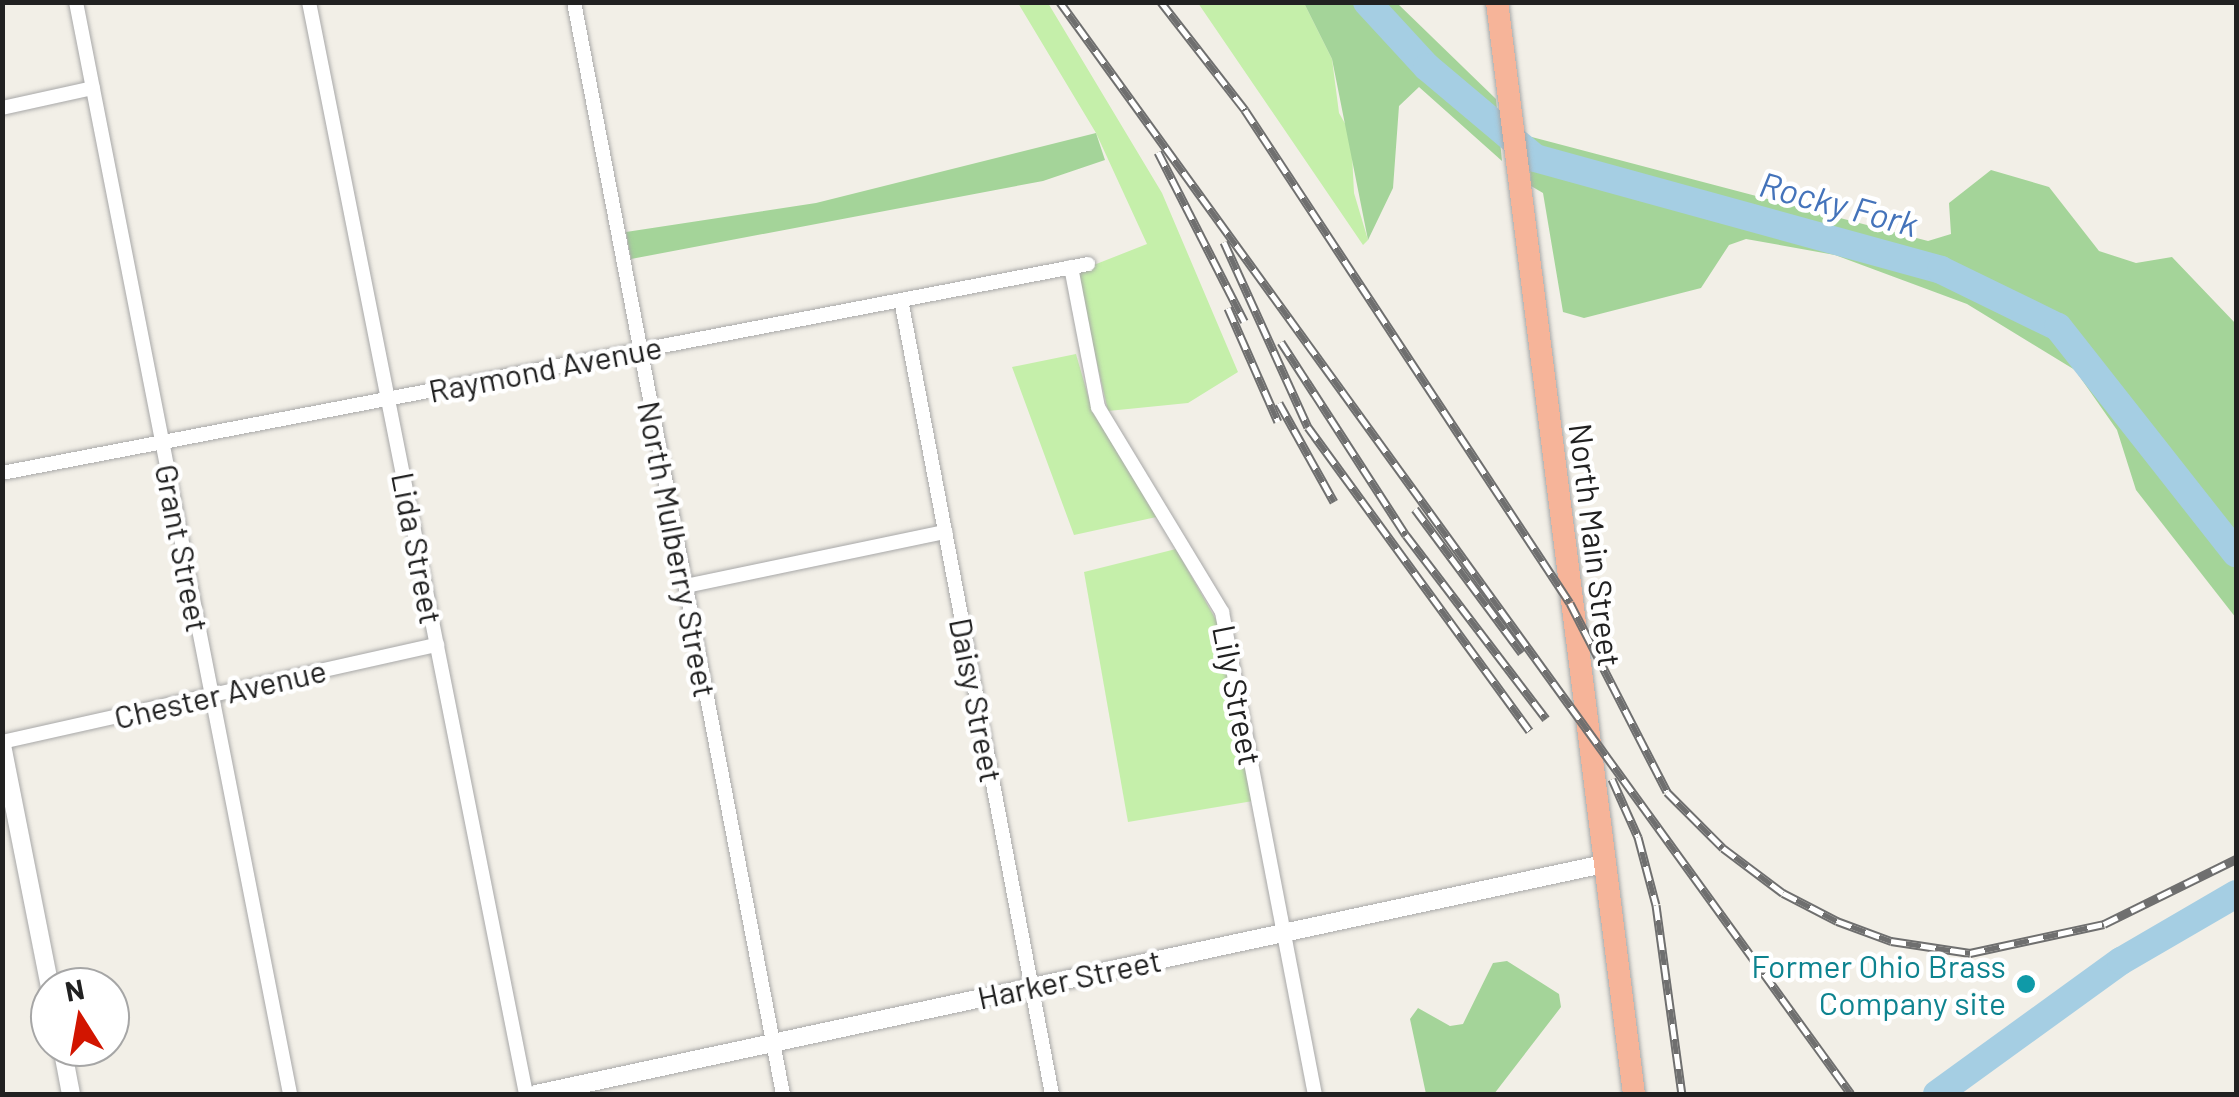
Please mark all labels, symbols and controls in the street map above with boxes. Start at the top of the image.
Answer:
water label: Rocky Fork [1755,162,1923,244]
street label: Raymond Avenue [425,327,665,409]
street label: North Mulberry Street [630,398,726,700]
street label: North Main Street [1562,421,1630,669]
street label: Grant Street [148,461,218,635]
street label: Lida Street [384,469,452,627]
street label: Daisy Street [942,614,1012,786]
street label: Lily Street [1206,622,1270,768]
street label: Chester Avenue [110,650,330,736]
street label: Harker Street [974,940,1164,1016]
place label: Former Ohio Brass Company site [1751,947,2006,1022]
north arrow [30,967,130,1067]
text: N [62,971,87,1008]
marker: Former Ohio Brass Company site [2015,973,2037,995]

